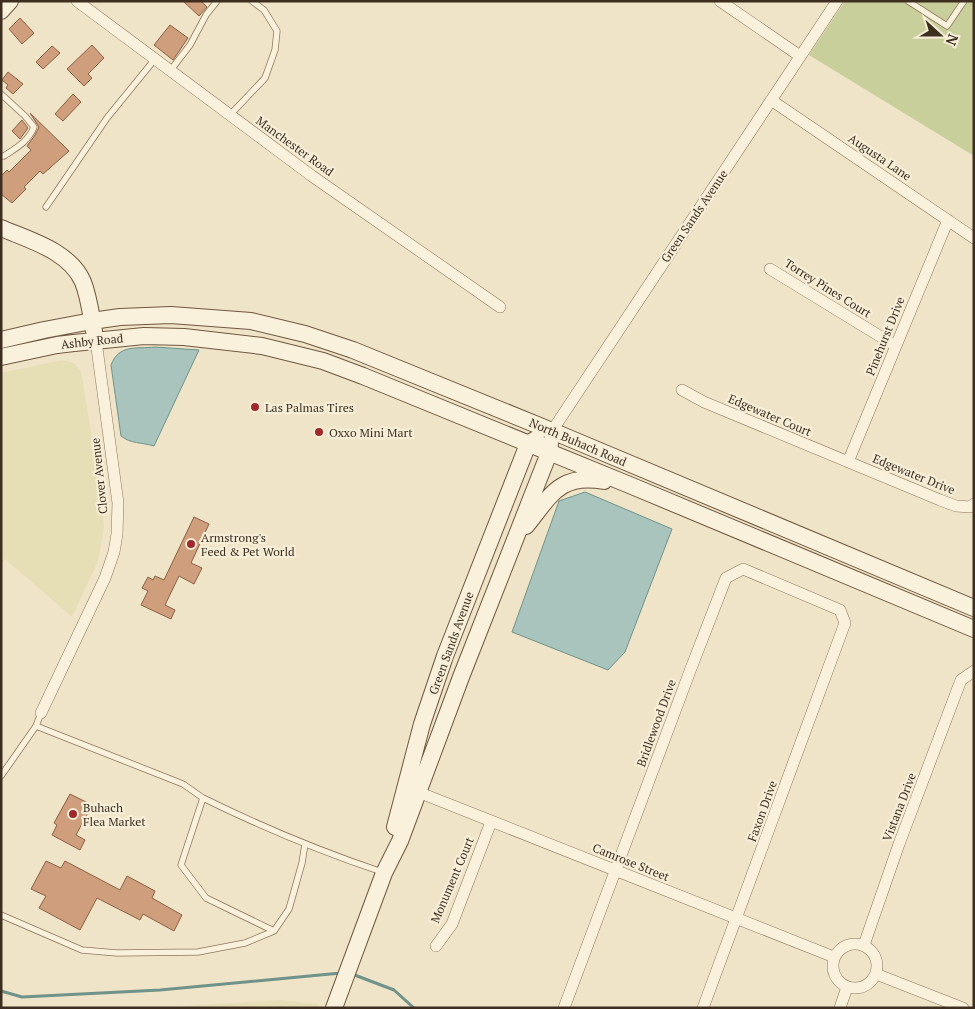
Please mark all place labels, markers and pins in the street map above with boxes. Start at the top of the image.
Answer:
place label: Las Palmas Tires [265,400,354,415]
marker: Las Palmas Tires [249,401,261,413]
place label: Oxxo Mini Mart [329,425,413,440]
marker: Oxxo Mini Mart [313,426,325,438]
place label: Armstrong's Feed & Pet World [201,530,295,559]
marker: Armstrong's Feed & Pet World [185,538,197,550]
place label: Buhach Flea Market [83,800,146,829]
marker: Buhach Flea Market [67,808,79,820]

